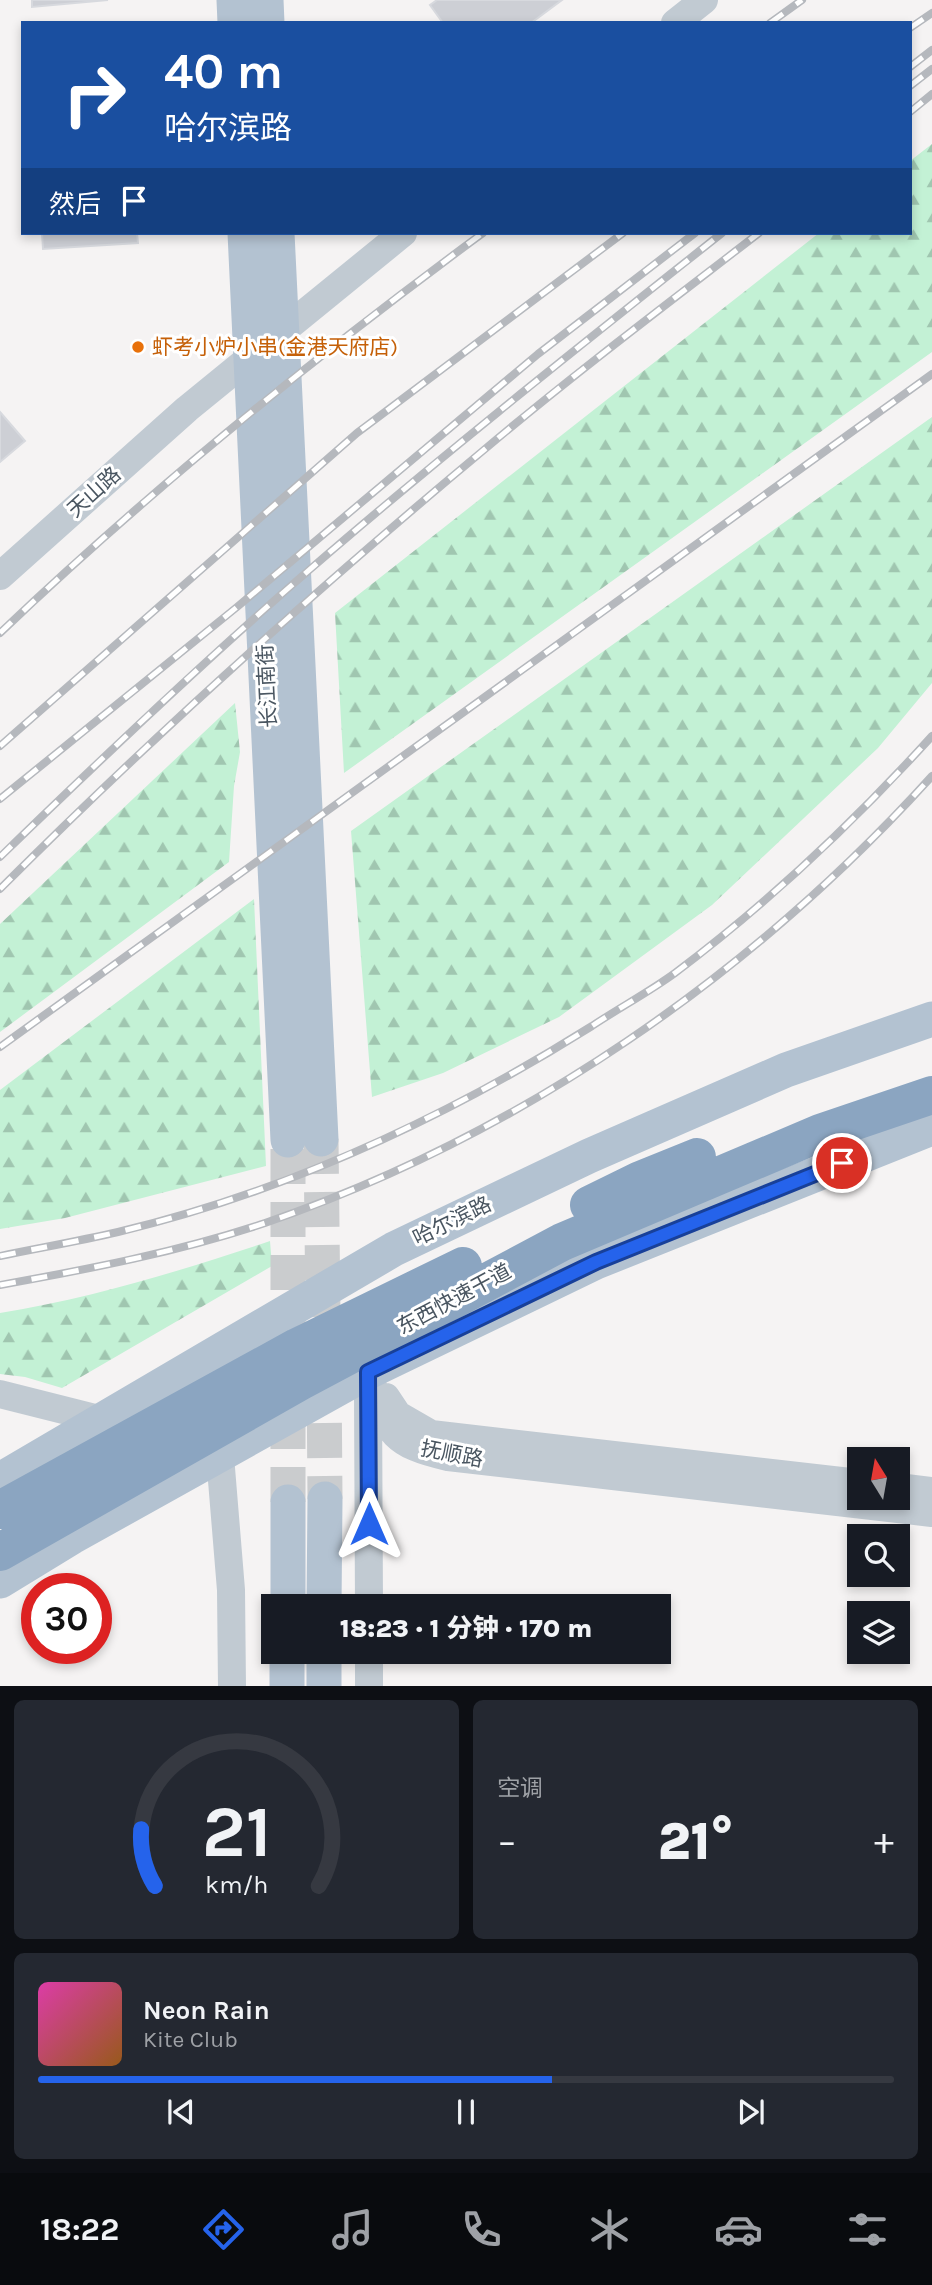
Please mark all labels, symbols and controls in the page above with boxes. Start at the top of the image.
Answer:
text: 40 m [164,43,283,100]
icon: right [49,49,140,140]
text: 哈尔滨路 [164,110,292,147]
icon: arrive [115,182,153,220]
text: 然后 [49,189,101,220]
place label: 虾考小炉小串(金港天府店) [152,335,398,359]
marker: 虾考小炉小串(金港天府店) [130,339,146,355]
street label: 天山路 [63,462,125,522]
street label: 长江南街 [253,643,281,729]
pin [812,1133,872,1193]
icon: arrive [823,1144,861,1182]
street label: 哈尔滨路 [409,1192,495,1250]
street label: 东西快速干道 [393,1259,515,1339]
street label: 抚顺路 [419,1436,485,1472]
north arrow [847,1447,910,1510]
map controls [847,1447,910,1664]
position arrow [332,1487,406,1561]
button: search [847,1524,910,1587]
speed limit sign: 30 [21,1573,112,1664]
button: layers [847,1601,910,1664]
text: 18:23 · 1 分钟 · 170 m [340,1613,592,1644]
text: 空调 [497,1775,543,1802]
text: 21 [202,1789,272,1874]
text: 21° [658,1811,733,1872]
text: − [497,1819,517,1864]
text: + [874,1819,894,1864]
text: km/h [205,1869,268,1898]
text: Neon Rain [143,1995,270,2026]
text: Kite Club [143,2026,238,2053]
icon: previous [162,2093,200,2131]
icon: pause [447,2093,485,2131]
icon: next [732,2093,770,2131]
icon: directions [199,2205,248,2254]
icon: music [328,2205,377,2254]
icon: phone [457,2205,506,2254]
icon: climate [585,2205,634,2254]
icon: car [714,2205,763,2254]
icon: filters [843,2205,892,2254]
text: 18:22 [40,2211,119,2248]

